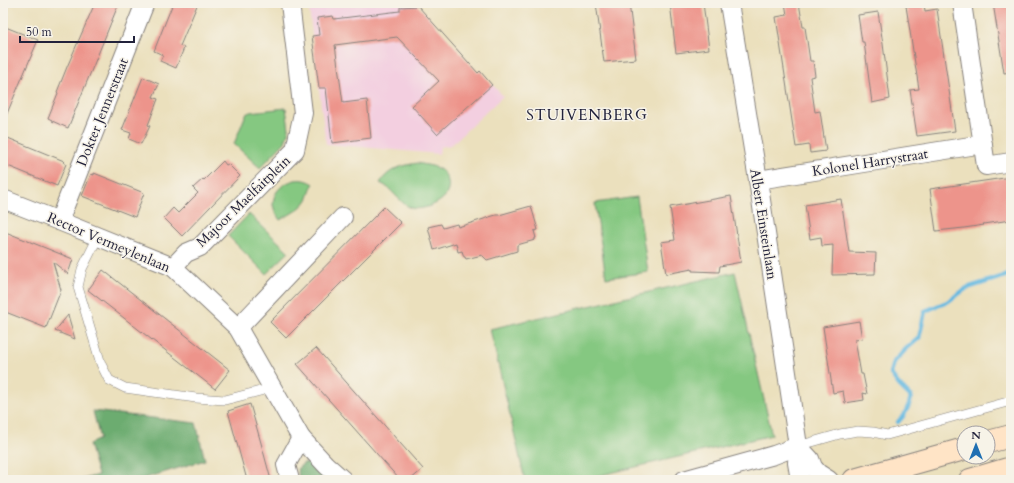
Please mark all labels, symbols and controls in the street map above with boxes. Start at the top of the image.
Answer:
scale bar [20,18,134,44]
text: 50 m [26,24,53,40]
street label: Dokter Jennerstraat [72,55,133,169]
district label: STUIVENBERG [526,105,648,125]
street label: Kolonel Harrystraat [811,144,930,181]
street label: Majoor Maelfaitplein [192,151,295,251]
street label: Albert Einsteinlaan [745,167,782,281]
street label: Rector Vermeylenlaan [44,208,173,277]
north arrow [956,425,996,465]
text: N [971,428,981,443]

